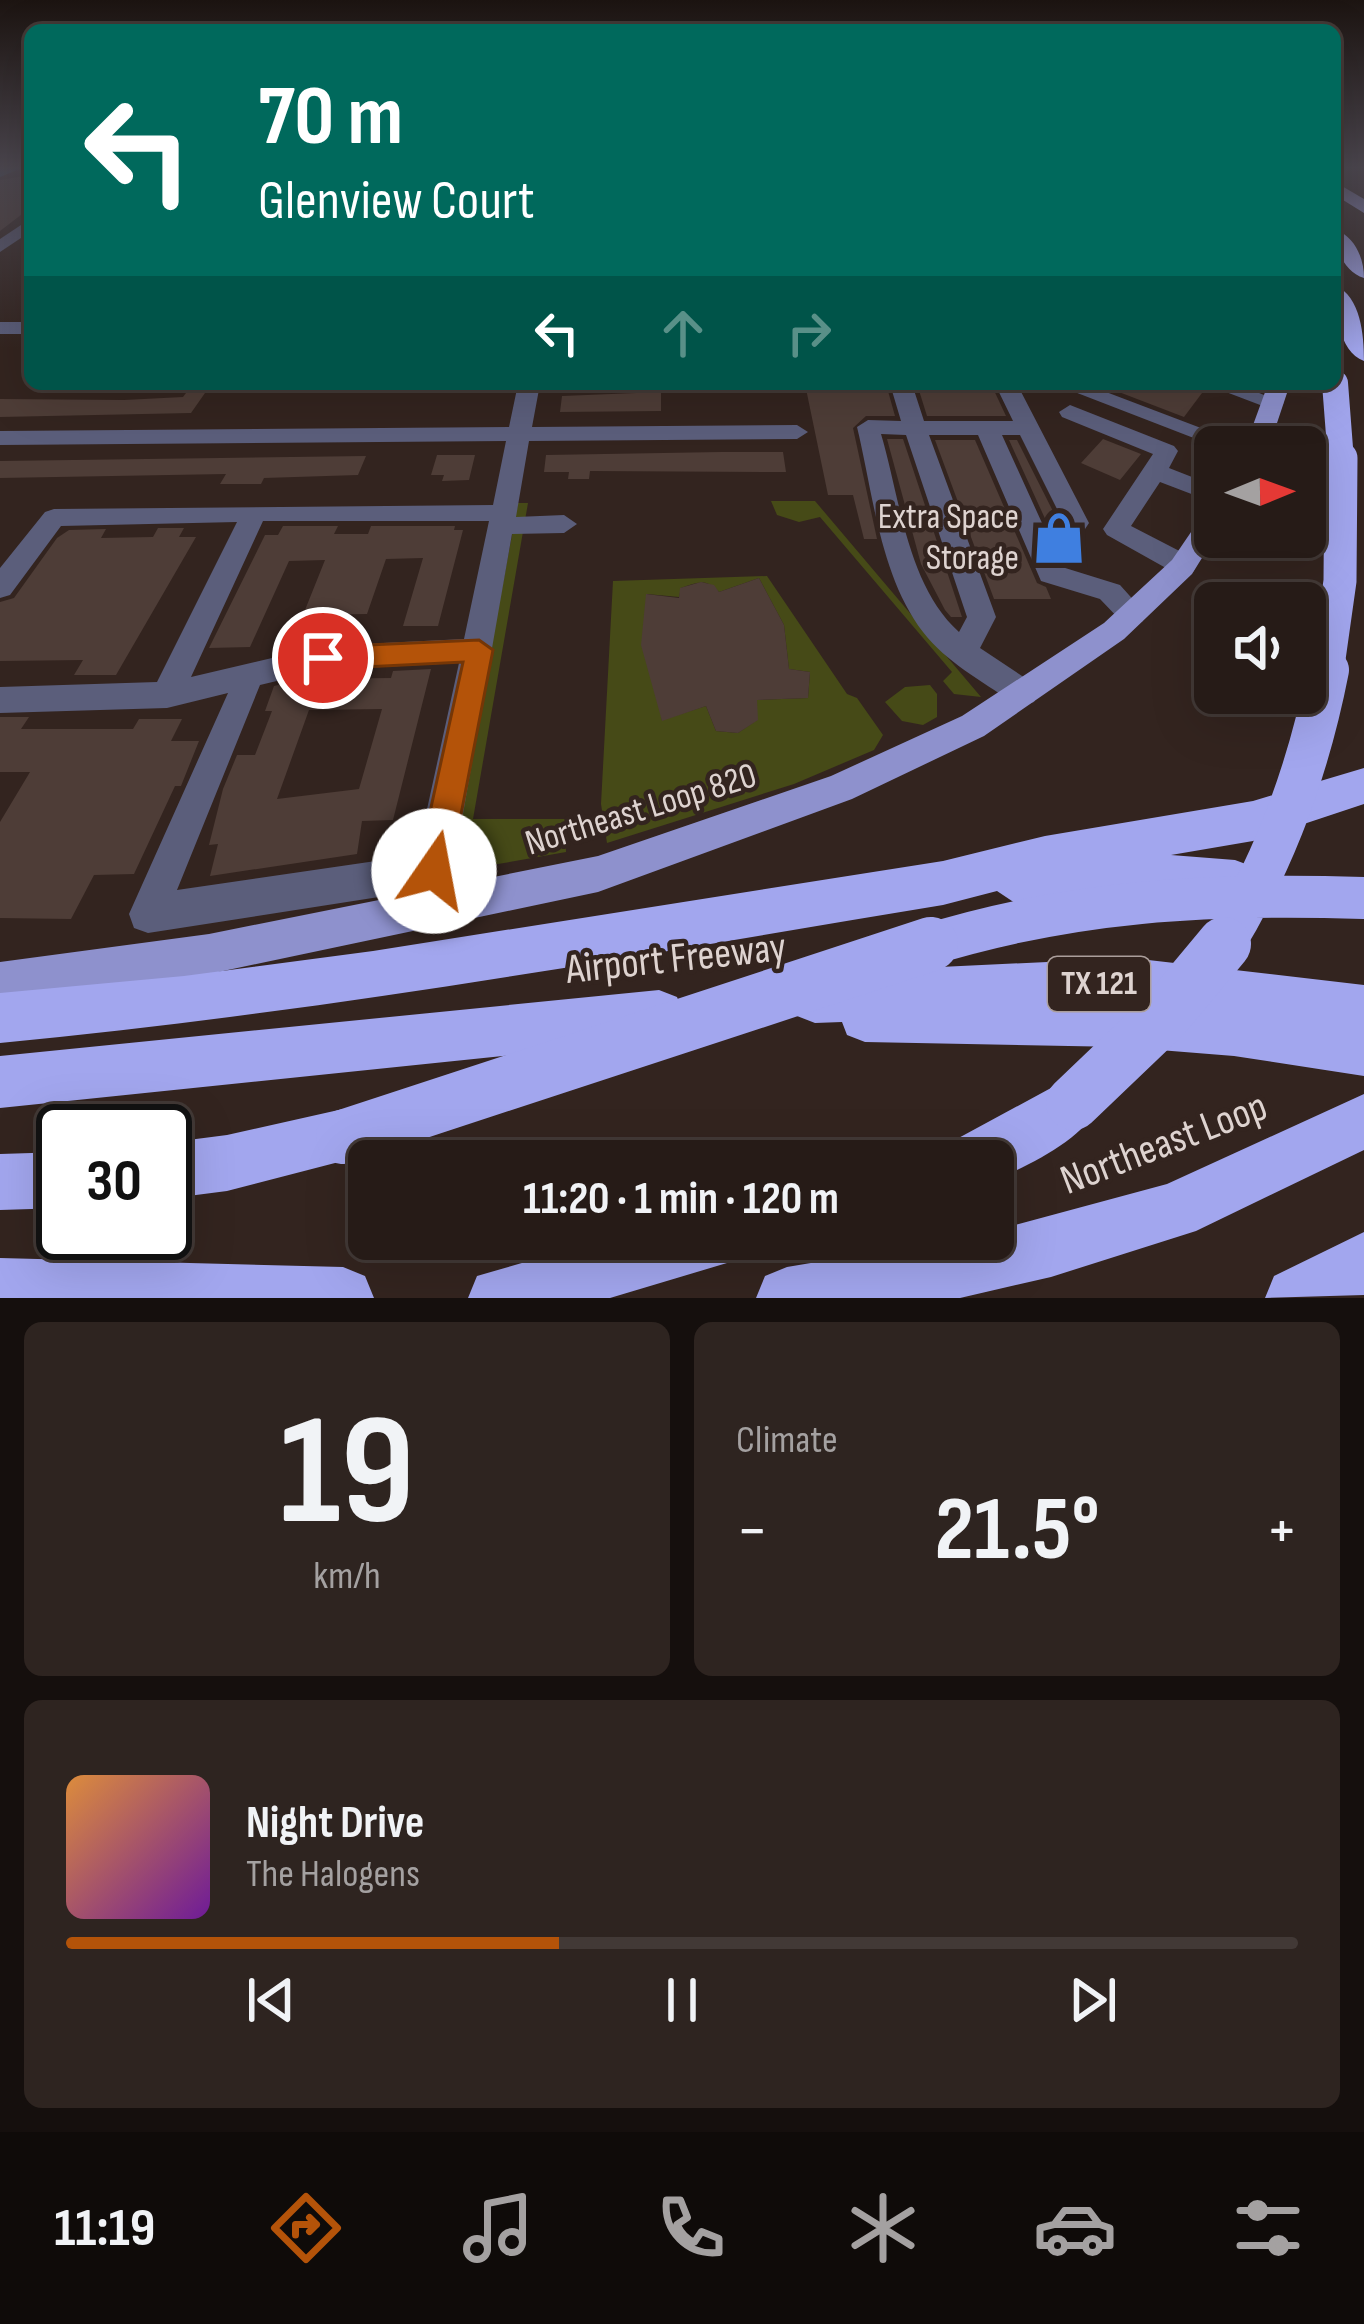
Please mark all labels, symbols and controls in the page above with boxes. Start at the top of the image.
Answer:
text: 70 m [258,67,403,168]
icon: left [60,72,216,228]
text: Glenview Court [258,169,534,234]
icon: left [524,300,590,366]
icon: ahead [650,300,716,366]
icon: right [776,300,842,366]
north arrow [1194,426,1326,558]
map controls [1194,426,1326,714]
place label: Extra Space Storage [878,496,1019,580]
shop icon: Extra Space Storage [1030,509,1088,567]
button: sound [1194,582,1326,714]
pin [272,607,374,709]
icon: arrive [290,625,356,691]
street label: Northeast Loop 820 [520,754,762,866]
position arrow [371,808,497,934]
street label: Airport Freeway [563,922,788,996]
road number: TX 121 [1048,957,1150,1011]
street label: Northeast Loop [1054,1081,1274,1207]
speed limit sign: 30 [36,1104,192,1260]
text: 11:20 · 1 min · 120 m [523,1172,839,1227]
text: 19 [279,1381,415,1568]
text: Climate [736,1417,838,1464]
text: 21.5° [934,1477,1100,1585]
text: − [736,1492,768,1571]
text: + [1266,1492,1298,1571]
text: km/h [313,1553,381,1600]
text: Night Drive [246,1796,424,1851]
text: The Halogens [246,1851,420,1898]
icon: previous [238,1967,304,2033]
icon: pause [649,1967,715,2033]
icon: next [1060,1967,1126,2033]
icon: directions [264,2186,348,2270]
icon: music [456,2186,540,2270]
icon: phone [649,2186,733,2270]
icon: climate [841,2186,925,2270]
icon: car [1033,2186,1117,2270]
icon: filters [1226,2186,1310,2270]
text: 11:19 [54,2196,155,2261]

